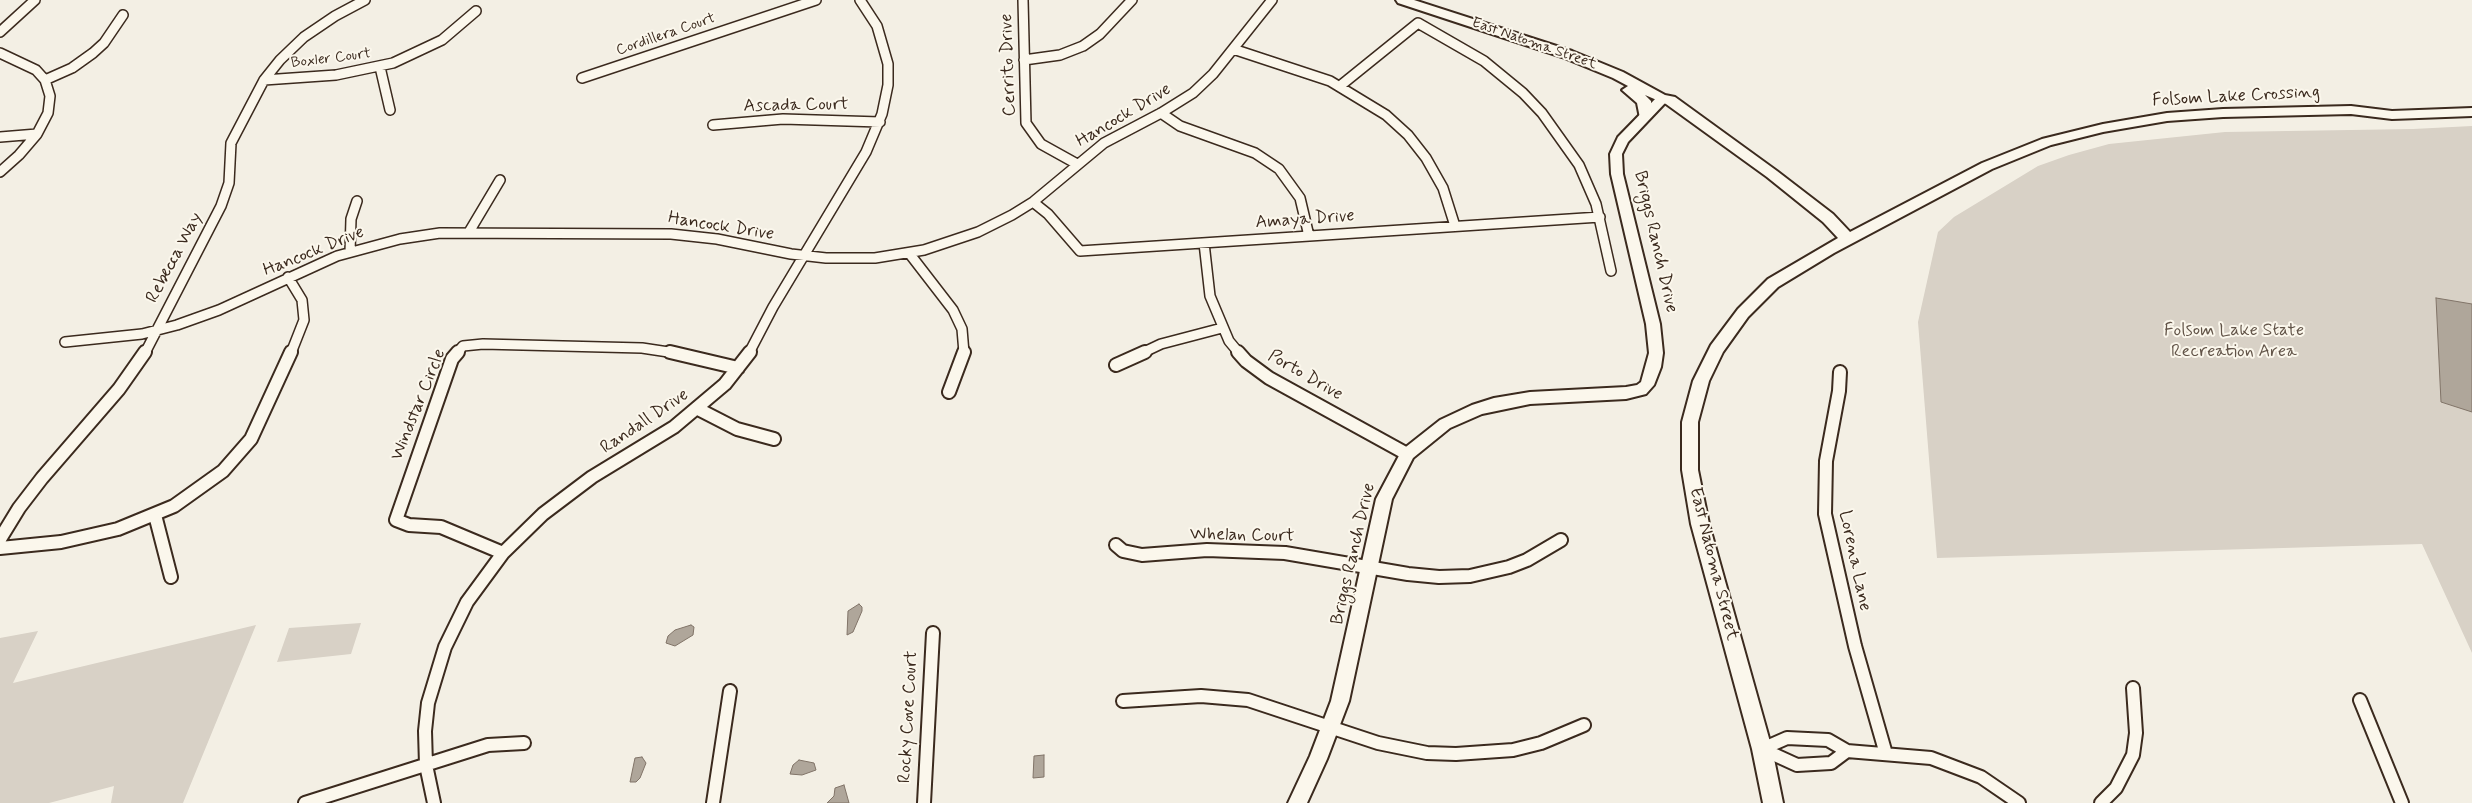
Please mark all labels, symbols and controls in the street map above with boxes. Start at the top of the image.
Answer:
street label: Cordillera Court [614,10,718,60]
street label: Cerrito Drive [996,13,1022,117]
street label: East Natoma Street [1469,14,1599,74]
street label: Boxler Court [290,45,372,73]
street label: Hancock Drive [1073,79,1175,153]
street label: Folsom Lake Crossing [2152,82,2320,112]
street label: Ascada Court [743,94,849,118]
street label: Briggs Ranch Drive [1628,169,1682,315]
street label: Amaya Drive [1255,206,1355,234]
street label: Hancock Drive [666,208,776,246]
street label: Rebecca Way [142,209,208,307]
street label: Hancock Drive [260,222,368,282]
park label: Folsom Lake State Recreation Area [2164,320,2304,362]
street label: Windstar Circle [387,346,451,464]
street label: Porto Drive [1264,346,1346,406]
street label: Randall Drive [597,385,693,459]
street label: Briggs Ranch Drive [1327,481,1381,627]
street label: East Natoma Street [1684,485,1742,643]
street label: Lorena Lane [1833,509,1875,613]
street label: Whelan Court [1190,524,1294,548]
street label: Rocky Cove Court [895,650,923,784]

